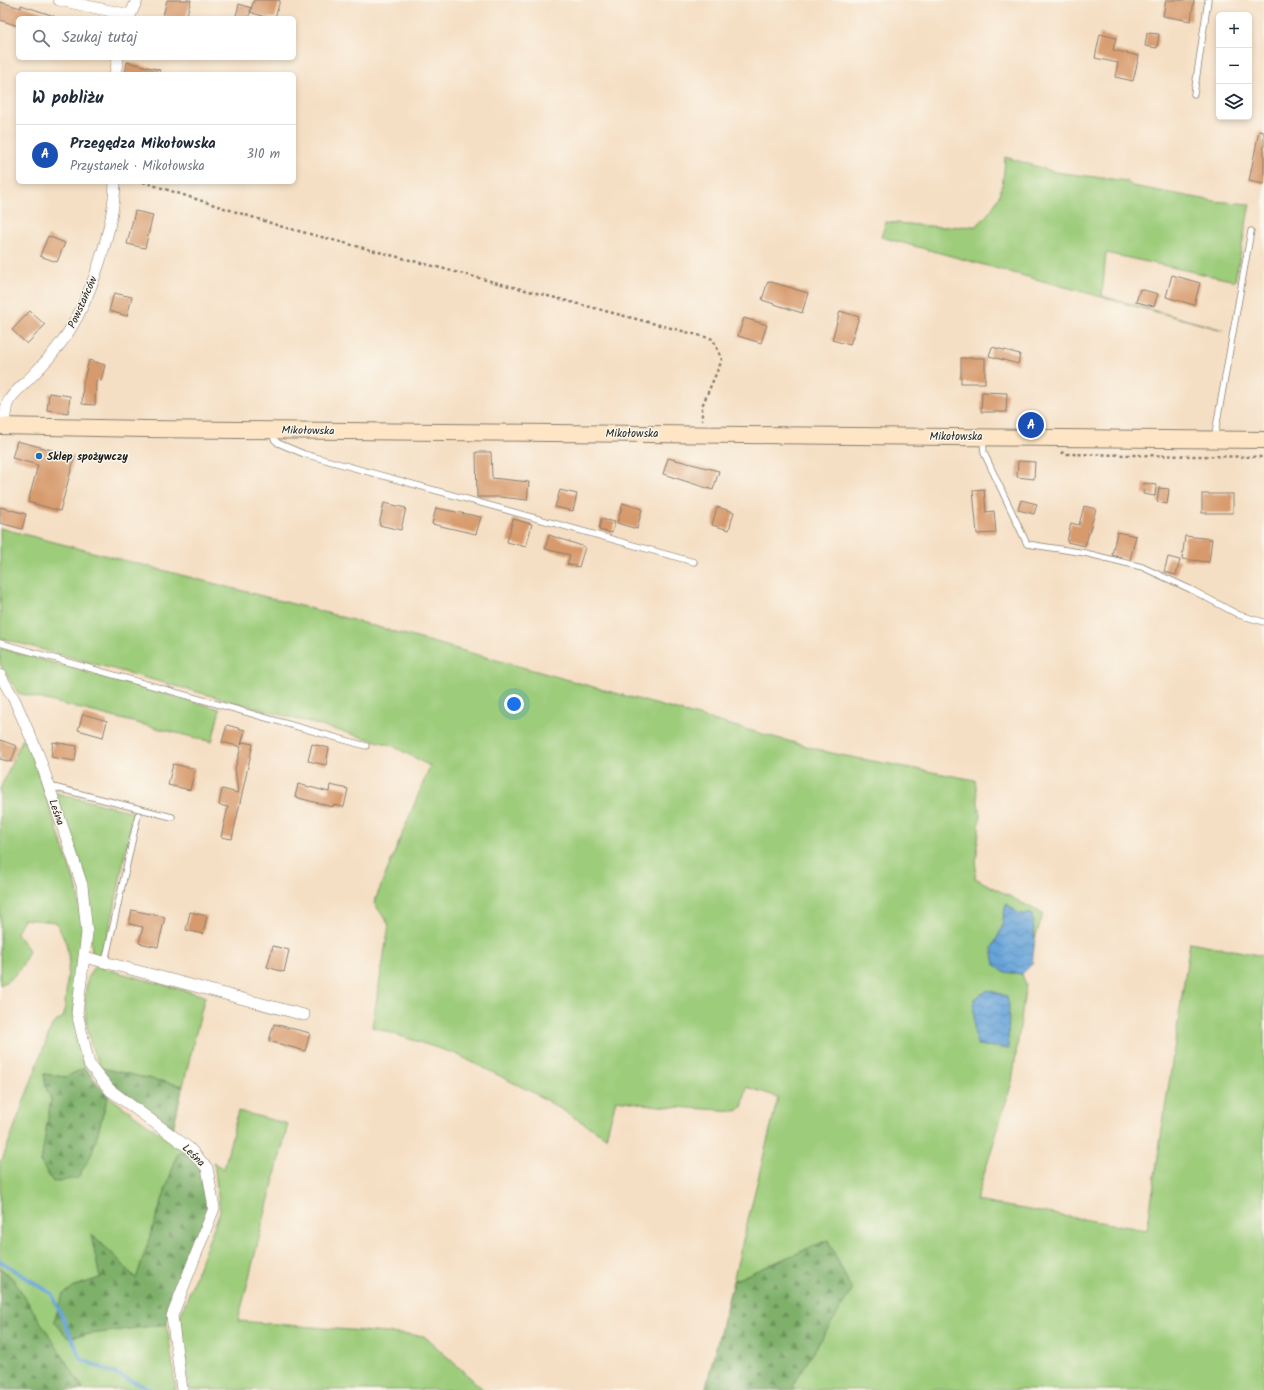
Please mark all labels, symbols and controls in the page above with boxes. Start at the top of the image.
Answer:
map controls [1216,12,1252,120]
button: + [1216,12,1252,48]
search box [16,16,296,60]
text: Szukaj tutaj [62,26,137,50]
icon: search [30,27,52,49]
button: − [1216,48,1252,84]
button: layers [1216,84,1252,120]
text: W pobliżu [32,85,103,112]
text: Przegędza Mikołowska [70,132,216,156]
text: A [41,144,49,165]
text: 310 m [246,144,280,165]
text: Przystanek · Mikołowska [70,156,205,177]
street label: Powstańców [63,273,103,331]
pin: A [1018,410,1044,440]
street label: Mikołowska [281,422,335,440]
street label: Mikołowska [606,425,658,443]
street label: Mikołowska [930,428,982,446]
place label: Sklep spożywczy [47,448,128,466]
marker: Sklep spożywczy [34,451,44,461]
your location [504,694,524,714]
street label: Leśna [43,797,69,828]
street label: Leśna [177,1140,209,1171]

